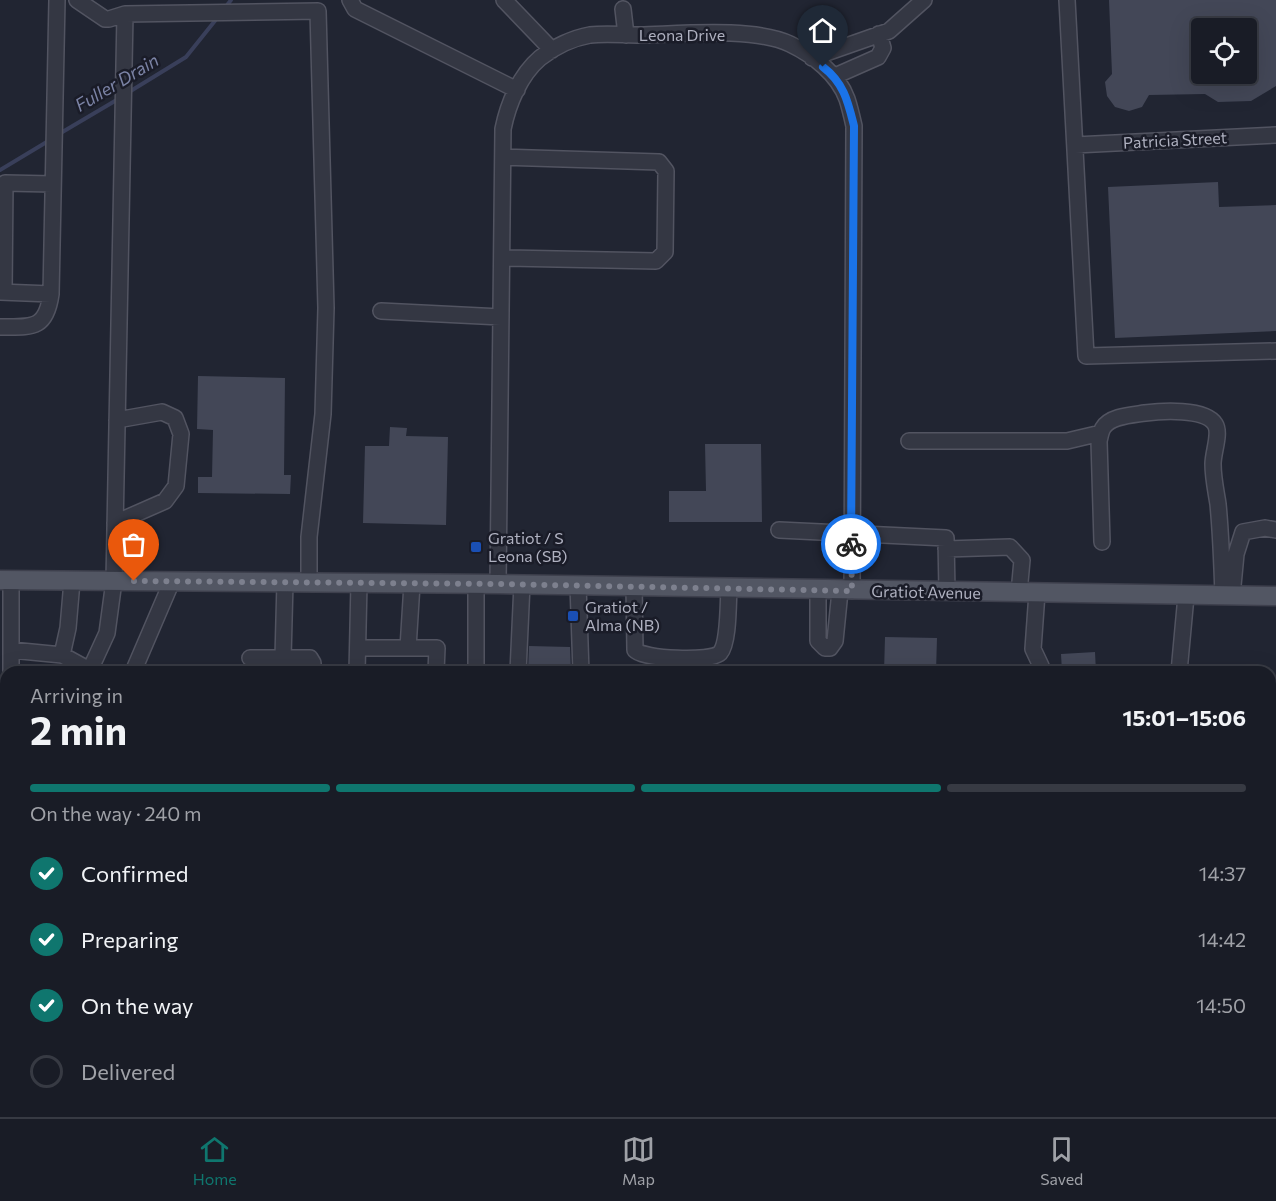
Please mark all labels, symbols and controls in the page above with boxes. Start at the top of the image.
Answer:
pin [797,5,848,67]
icon: home [806,14,839,47]
map controls [1191,18,1257,84]
button: locate [1191,18,1257,84]
street label: Leona Drive [639,25,725,44]
water label: Fuller Drain [71,49,162,116]
street label: Patricia Street [1122,127,1228,152]
courier [821,514,881,574]
pin [108,519,159,581]
icon: bag [117,528,150,561]
place label: Gratiot / S Leona (SB) [488,528,568,565]
icon: bike [835,528,868,561]
marker: Gratiot / S Leona (SB) [469,540,483,554]
street label: Gratiot Avenue [871,581,981,602]
place label: Gratiot / Alma (NB) [585,597,660,634]
marker: Gratiot / Alma (NB) [566,609,580,623]
text: Arriving in [30,683,123,707]
text: 15:01–15:06 [1123,704,1246,731]
text: 2 min [30,705,127,753]
text: On the way · 240 m [30,801,202,825]
icon: check [30,857,63,890]
text: Confirmed [81,860,188,887]
text: 14:37 [1199,861,1246,885]
icon: check [30,923,63,956]
text: Preparing [81,926,178,953]
text: 14:42 [1198,927,1246,951]
icon: check [30,989,63,1022]
text: On the way [81,992,193,1019]
text: 14:50 [1196,993,1246,1017]
text: Delivered [81,1058,175,1085]
tab: Home [193,1133,237,1188]
tab: Map [622,1133,655,1188]
tab: Saved [1040,1133,1083,1188]

